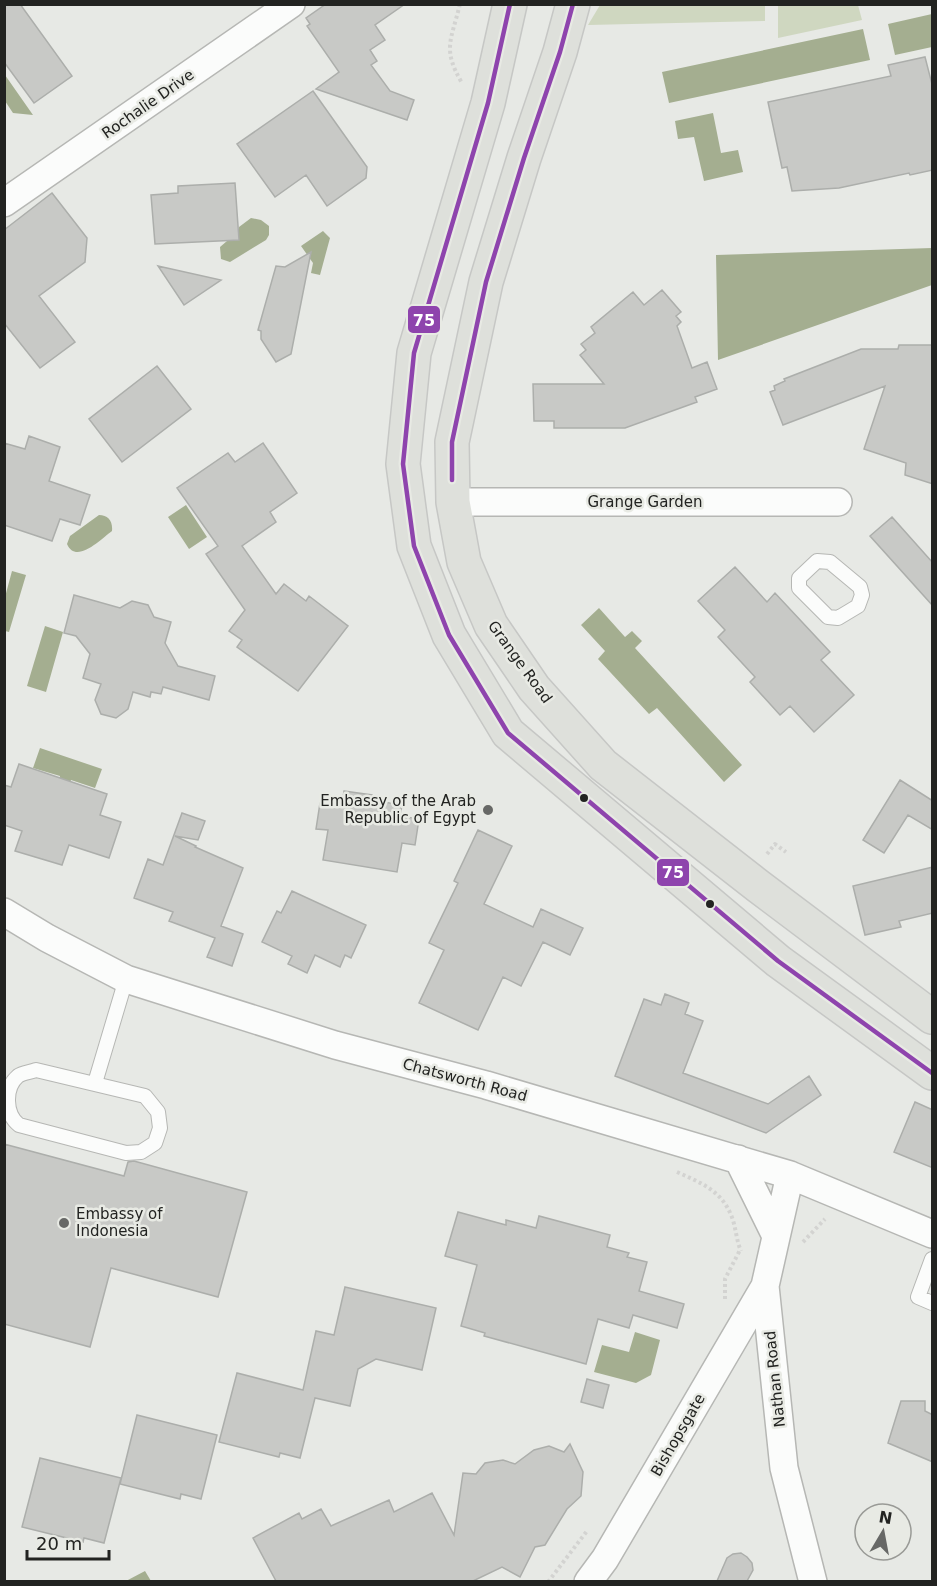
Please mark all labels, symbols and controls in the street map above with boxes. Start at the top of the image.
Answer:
street label: Rochalie Drive [99,66,197,142]
line badge: 75 [407,305,441,334]
text: 75 [413,311,435,330]
street label: Grange Garden [588,493,702,511]
street label: Grange Road [484,617,556,707]
place label: Embassy of the Arab Republic of Egypt [320,792,476,827]
unlabelled marker [578,792,590,804]
marker: Embassy of the Arab Republic of Egypt [481,803,495,817]
line badge: 75 [656,858,690,887]
text: 75 [662,863,684,882]
unlabelled marker [704,898,716,910]
street label: Chatsworth Road [401,1055,529,1105]
place label: Embassy of Indonesia [76,1205,163,1240]
marker: Embassy of Indonesia [57,1216,71,1230]
street label: Nathan Road [761,1330,789,1428]
street label: Bishopsgate [647,1391,709,1479]
north arrow [853,1502,913,1562]
text: N [877,1507,894,1528]
scale bar [27,1523,110,1561]
text: 20 m [36,1533,82,1554]

